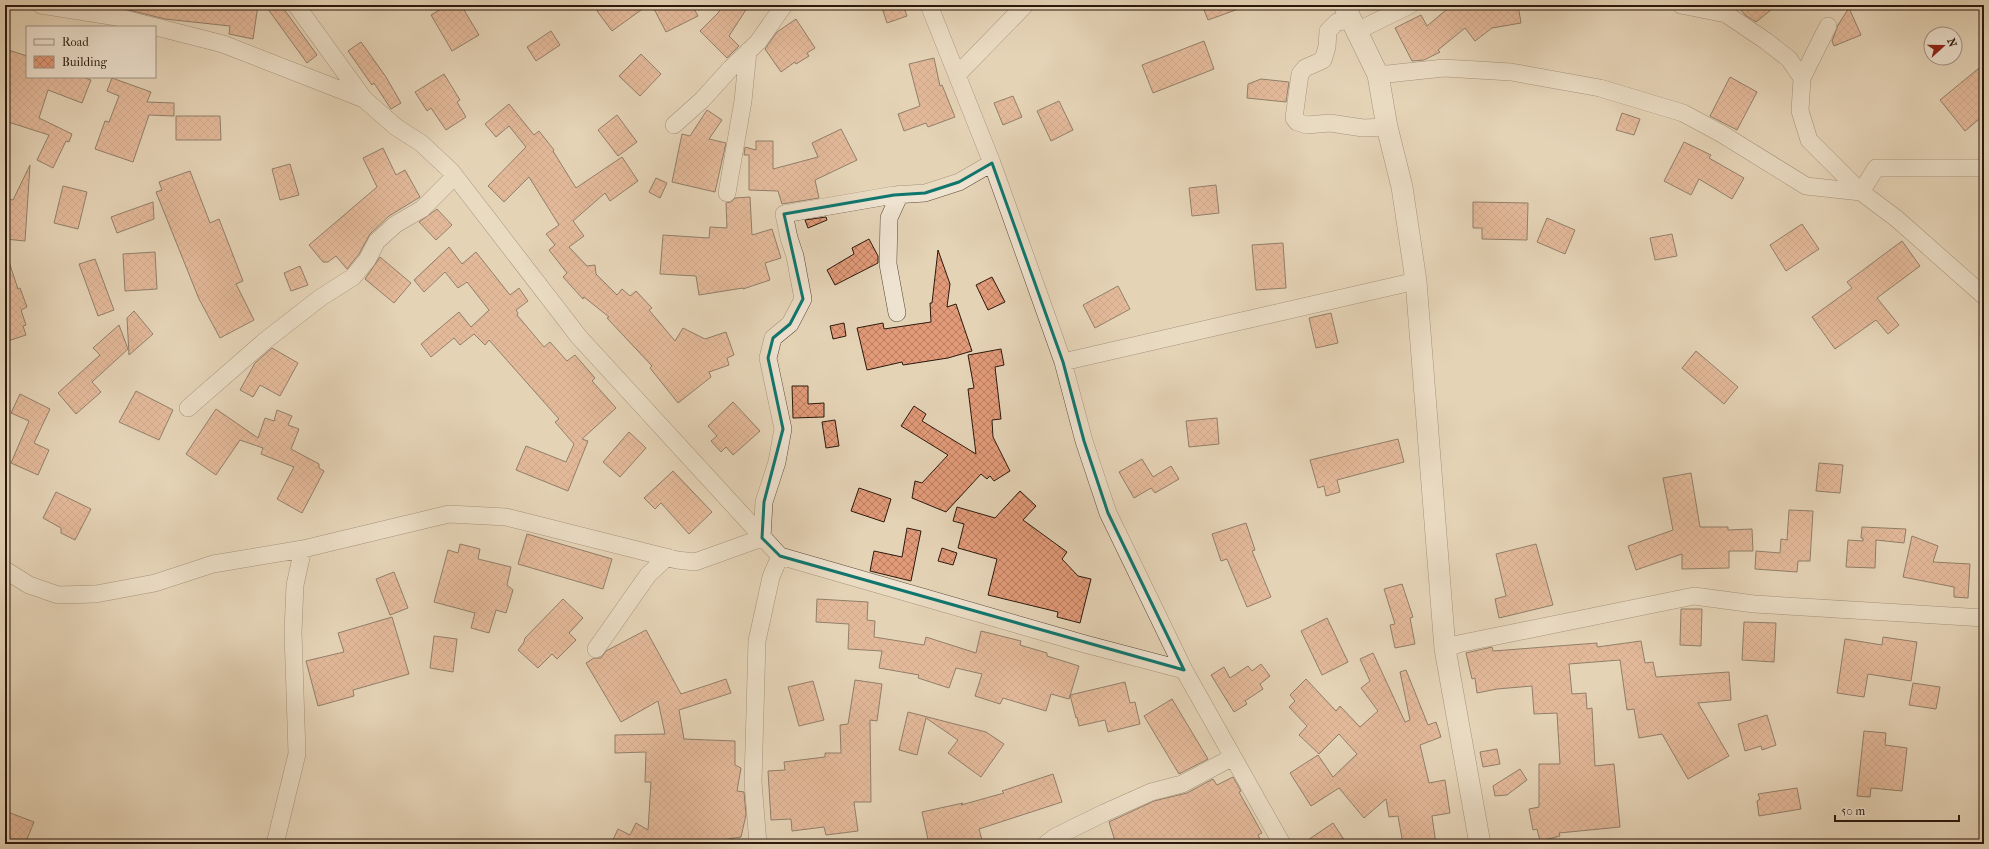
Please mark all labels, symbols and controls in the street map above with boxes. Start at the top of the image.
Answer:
legend [26,26,156,78]
north arrow [1923,26,1963,66]
text: Road [62,35,89,49]
text: N [1944,36,1960,49]
text: Building [62,55,107,69]
scale bar [1835,797,1959,823]
text: 50 m [1841,804,1865,818]

